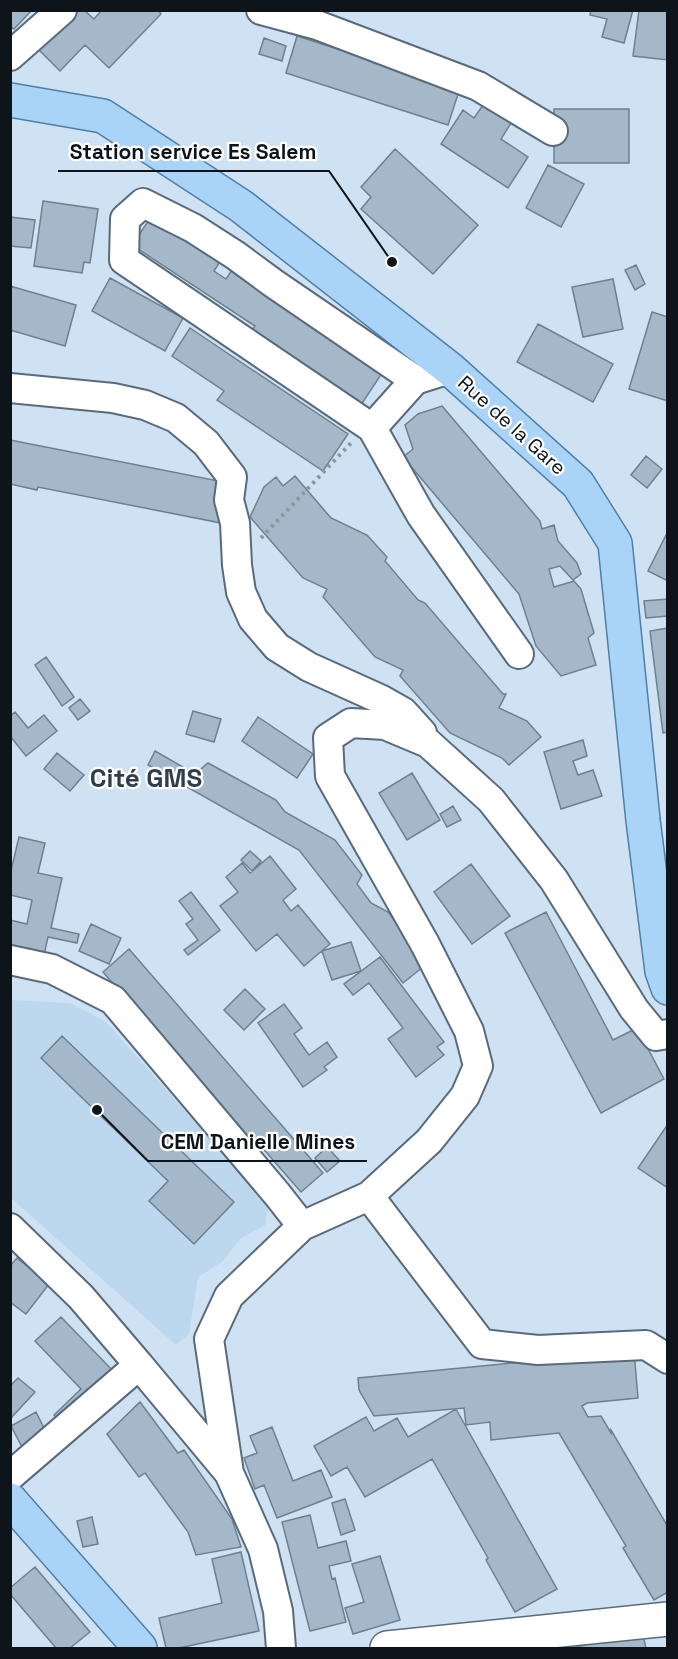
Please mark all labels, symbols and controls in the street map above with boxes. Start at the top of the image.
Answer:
callout: Station service Es Salem [58,132,329,171]
text: Station service Es Salem [70,138,316,165]
street label: Rue de la Gare [452,370,572,480]
district label: Cité GMS [90,761,202,795]
callout: CEM Danielle Mines [148,1122,367,1161]
text: CEM Danielle Mines [161,1128,355,1155]

